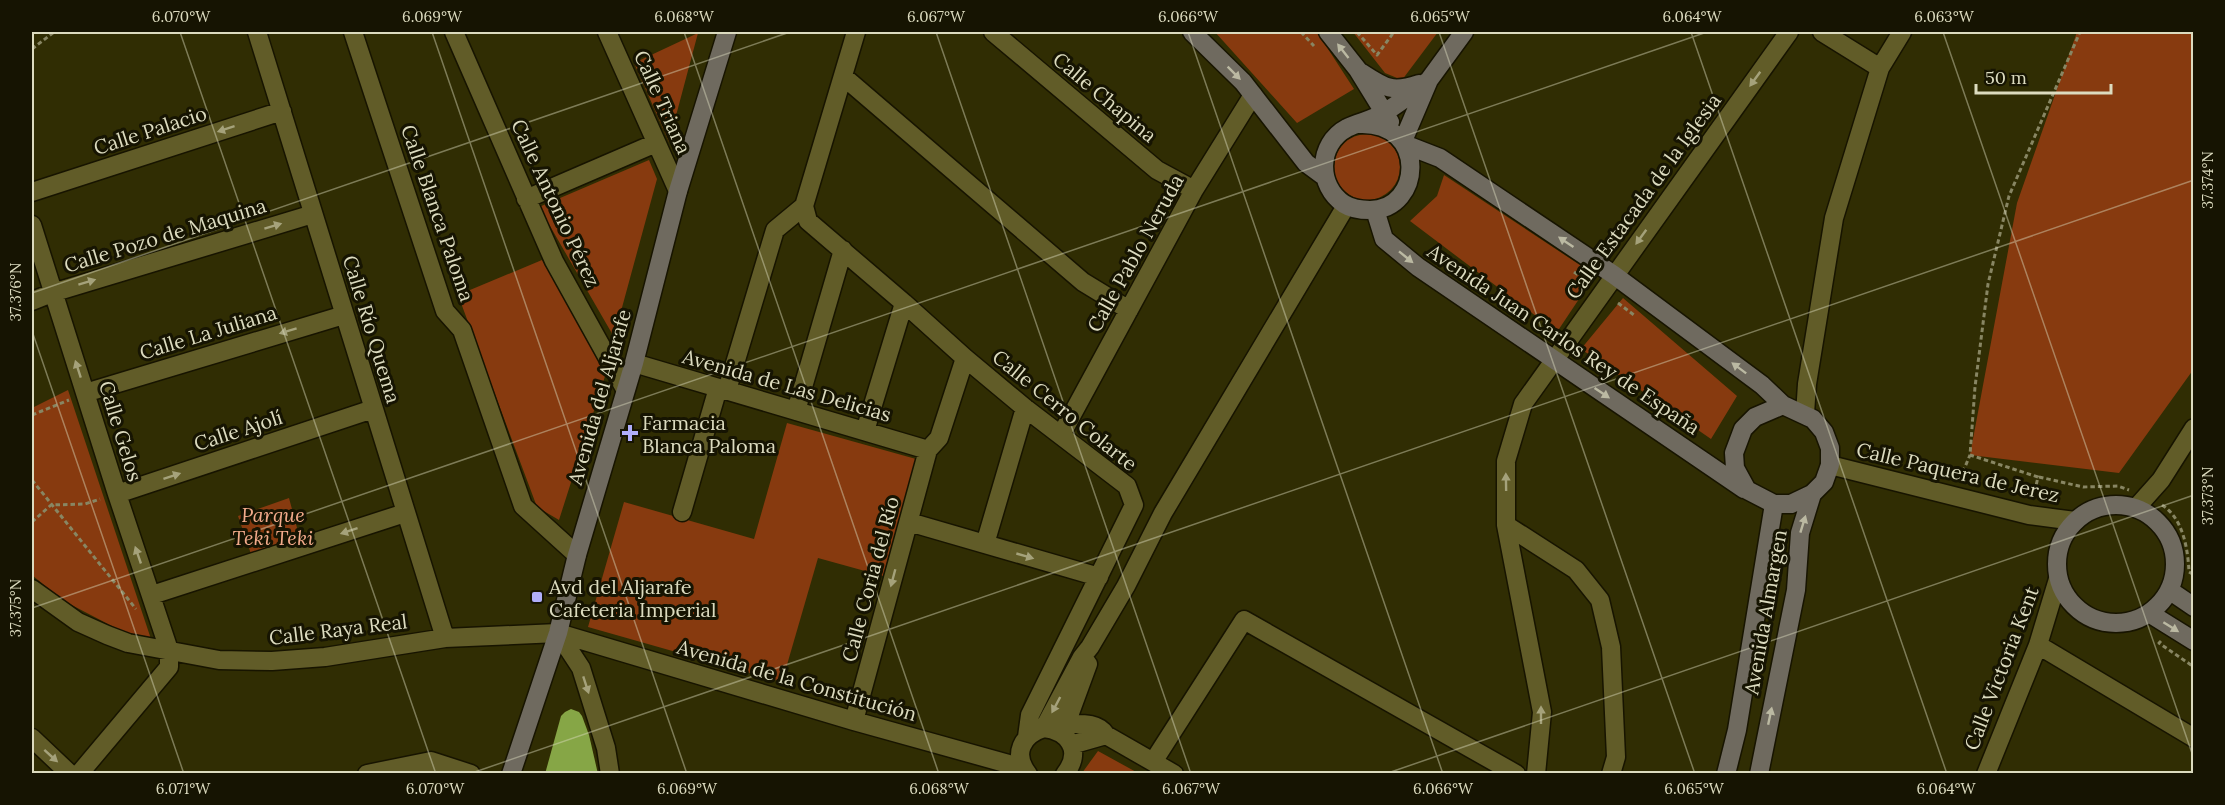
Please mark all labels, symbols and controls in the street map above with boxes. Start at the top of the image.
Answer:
text: 6.070°W [152,7,211,26]
text: 6.069°W [402,7,463,26]
text: 6.068°W [654,7,715,26]
text: 6.067°W [907,7,966,26]
text: 6.066°W [1158,7,1219,26]
text: 6.065°W [1410,7,1471,26]
text: 6.064°W [1662,7,1723,26]
text: 6.063°W [1914,7,1975,26]
one-way arrow [1336,43,1349,59]
street label: Calle Triana [629,46,697,158]
street label: Calle Chapina [1048,46,1162,148]
scale bar [1976,57,2111,95]
one-way arrow [1226,65,1240,79]
text: 50 m [1985,66,2027,89]
one-way arrow [1750,71,1761,87]
street label: Calle Estacada de la Iglesia [1560,88,1726,304]
street label: Calle Palacio [90,100,210,160]
street label: Calle Antonio Pérez [506,115,606,291]
street label: Calle Blanca Paloma [396,121,480,305]
one-way arrow [217,125,235,134]
text: 37.374°N [2198,151,2217,209]
street label: Calle Pablo Neruda [1081,170,1189,336]
street label: Calle Pozo de Maquina [61,192,269,278]
one-way arrow [265,221,283,230]
one-way arrow [1635,229,1647,245]
one-way arrow [1557,237,1574,248]
street label: Avenida Juan Carlos Rey de España [1422,238,1705,440]
one-way arrow [1398,250,1413,263]
street label: Calle Río Quema [338,252,406,406]
text: 37.376°N [6,262,25,322]
one-way arrow [78,277,96,286]
street label: Calle La Juliana [136,299,280,365]
street label: Avenida del Aljarafe [562,306,636,489]
one-way arrow [279,327,297,337]
street label: Avenida de Las Delicias [679,343,894,427]
street label: Calle Cerro Colarte [988,344,1143,476]
one-way arrow [72,360,82,378]
one-way arrow [1731,362,1747,374]
street label: Calle Gelos [94,378,148,484]
one-way arrow [1594,387,1610,398]
street label: Calle Ajolí [190,404,286,456]
place label: Farmacia Blanca Paloma [642,410,776,458]
marker: Farmacia Blanca Paloma [623,426,637,440]
street label: Calle Paquera de Jerez [1854,436,2062,508]
text: 37.373°N [2198,467,2217,525]
one-way arrow [163,470,181,480]
one-way arrow [1501,472,1511,491]
street label: Calle Coria del Río [836,494,904,664]
park label: Parque Teki Teki [232,502,314,550]
one-way arrow [1799,515,1808,533]
one-way arrow [340,527,358,536]
street label: Avenida Almargen [1738,528,1792,697]
one-way arrow [133,546,142,564]
one-way arrow [1017,552,1035,561]
one-way arrow [888,569,898,587]
place label: Avd del Aljarafe Cafeteria Imperial [548,574,716,622]
text: 37.375°N [6,579,25,637]
street label: Calle Victoria Kent [1958,582,2044,753]
marker: Avd del Aljarafe Cafeteria Imperial [530,590,544,604]
street label: Calle Raya Real [267,608,409,650]
one-way arrow [2163,622,2179,633]
street label: Avenida de la Constitución [673,634,920,726]
one-way arrow [582,676,591,694]
one-way arrow [1051,697,1061,714]
one-way arrow [1536,706,1546,725]
one-way arrow [1766,706,1775,725]
one-way arrow [43,749,58,762]
text: 6.071°W [156,779,211,798]
text: 6.070°W [406,779,465,798]
text: 6.069°W [657,779,718,798]
text: 6.068°W [909,779,970,798]
text: 6.067°W [1162,779,1221,798]
text: 6.066°W [1413,779,1474,798]
text: 6.065°W [1664,779,1725,798]
text: 6.064°W [1916,779,1977,798]

